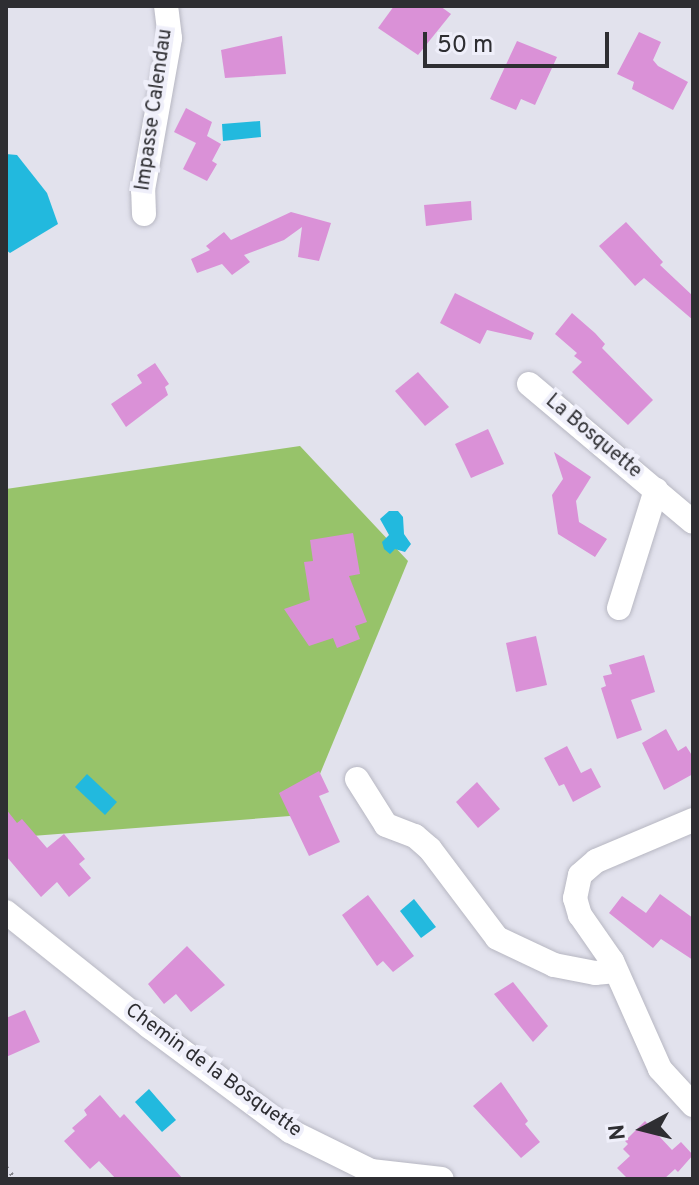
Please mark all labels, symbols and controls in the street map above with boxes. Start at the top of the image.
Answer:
scale bar [427,16,613,66]
street label: Impasse Calendau [132,28,178,192]
text: 50 m [437,31,493,61]
street label: La Bosquette [540,390,646,484]
street label: Chemin de la Bosquette [120,999,306,1143]
north arrow [603,1089,683,1169]
text: N [604,1123,633,1141]

